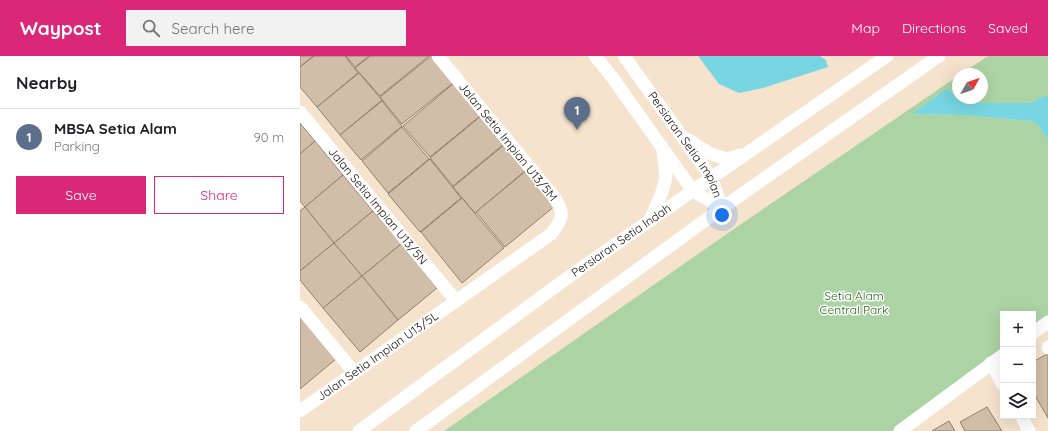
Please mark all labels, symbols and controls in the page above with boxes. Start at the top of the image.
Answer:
search box [126,10,406,46]
text: Waypost [20,16,102,40]
icon: search [140,17,162,39]
text: Search here [172,19,254,38]
text: Map [851,19,880,37]
text: Directions [902,19,966,37]
text: Saved [988,19,1028,37]
north arrow [952,68,988,104]
text: Nearby [16,72,77,93]
street label: Jalan Setia Impian U13/5M [456,79,561,204]
street label: Persiaran Setia Impian [645,88,726,199]
pin: 1 [564,97,590,130]
text: MBSA Setia Alam [54,119,177,138]
text: 1 [26,129,32,145]
text: 90 m [254,129,284,145]
text: Parking [54,138,100,154]
street label: Jalan Setia Impian U13/5N [325,144,431,267]
button: Save [16,176,146,214]
button: Share [154,176,284,214]
street label: Persiaran Setia Indah [568,200,674,280]
your location [712,205,732,225]
park label: Setia Alam Central Park [820,288,888,317]
street label: Jalan Setia Impian U13/5L [314,308,441,404]
map controls [1000,311,1036,419]
button: + [1000,311,1036,347]
button: − [1000,347,1036,383]
button: layers [1000,383,1036,419]

